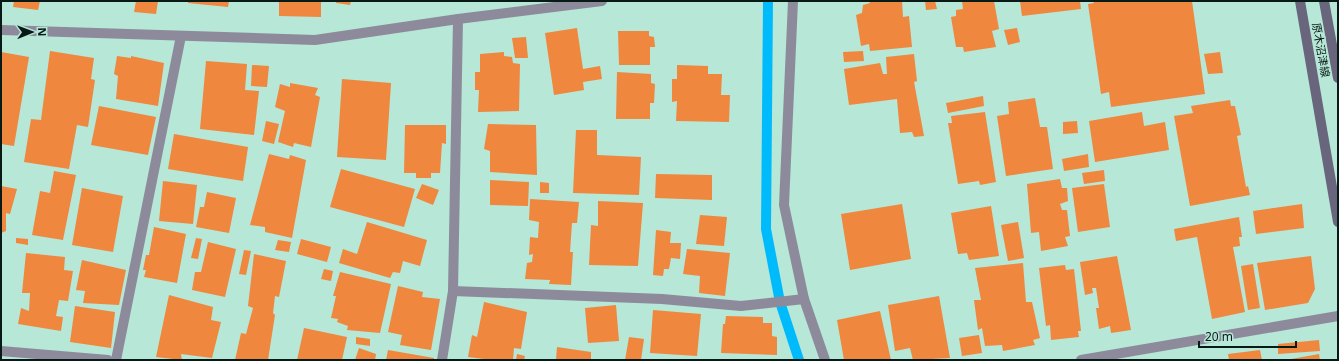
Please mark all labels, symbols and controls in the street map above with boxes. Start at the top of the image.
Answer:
north arrow [12,12,52,52]
street label: 原木沼津線 [1309,22,1334,78]
text: N [35,27,50,36]
scale bar [1199,323,1296,349]
text: 20 m [1205,328,1233,345]

